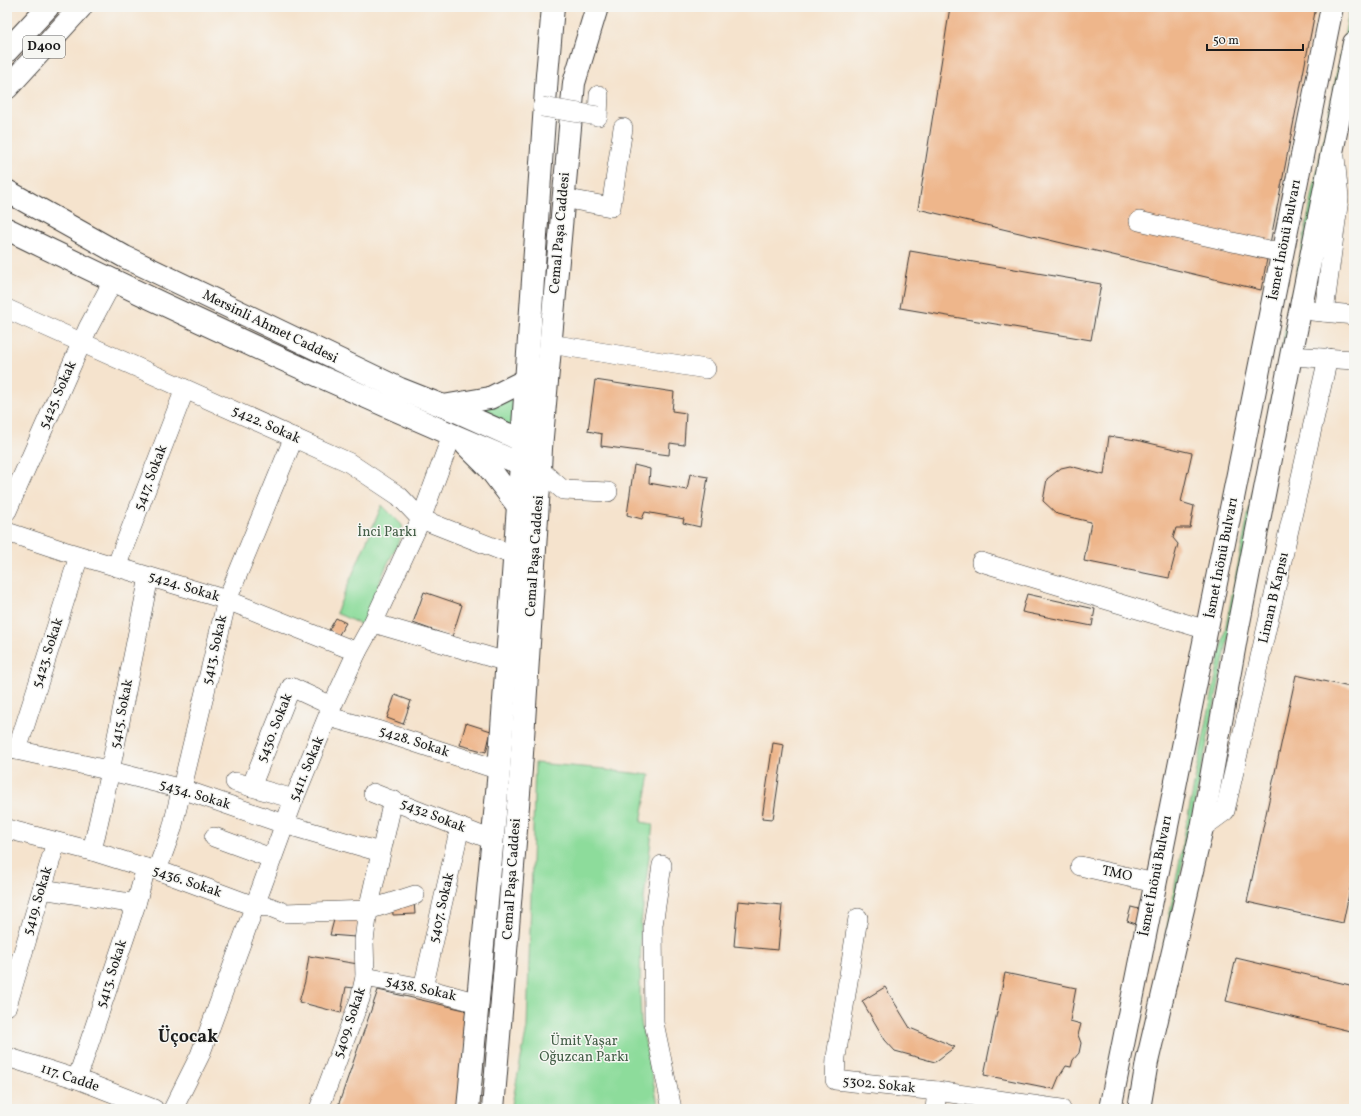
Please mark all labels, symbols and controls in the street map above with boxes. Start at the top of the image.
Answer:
scale bar [1207,26,1303,52]
text: 50 m [1213,33,1239,49]
road number: D400 [23,36,65,58]
street label: Cemal Paşa Caddesi [545,172,575,294]
street label: İsmet İnönü Bulvarı [1264,178,1306,302]
street label: Mersinli Ahmet Caddesi [199,286,341,368]
street label: 5425. Sokak [35,358,82,432]
street label: 5422. Sokak [229,401,304,449]
street label: 5417. Sokak [130,442,172,514]
street label: Cemal Paşa Caddesi [521,495,549,617]
street label: İsmet İnönü Bulvarı [1201,496,1243,620]
park label: İnci Parkı [357,523,417,542]
street label: Liman B Kapısı [1254,551,1294,645]
street label: 5424. Sokak [146,567,222,607]
street label: 5413. Sokak [198,613,232,687]
street label: 5423. Sokak [28,615,68,691]
street label: 5415. Sokak [106,677,138,750]
street label: 5430. Sokak [252,690,298,766]
street label: 5428. Sokak [376,722,452,762]
street label: 5411. Sokak [285,733,329,805]
street label: 5434. Sokak [157,775,233,815]
street label: 5432 Sokak [397,794,469,838]
street label: İsmet İnönü Bulvarı [1135,814,1177,938]
street label: Cemal Paşa Caddesi [498,818,526,940]
street label: 5436. Sokak [150,861,225,903]
street label: TMO [1100,861,1134,887]
street label: 5419. Sokak [19,864,58,938]
street label: 5407. Sokak [425,870,459,945]
street label: 5413. Sokak [92,937,132,1011]
street label: 5438. Sokak [384,972,459,1006]
street label: 5409. Sokak [329,985,371,1061]
district label: Üçocak [158,1025,218,1050]
park label: Ümit Yaşar Oğuzcan Parkı [539,1032,629,1067]
street label: 117. Cadde [38,1059,102,1097]
street label: 5302. Sokak [842,1072,917,1098]

